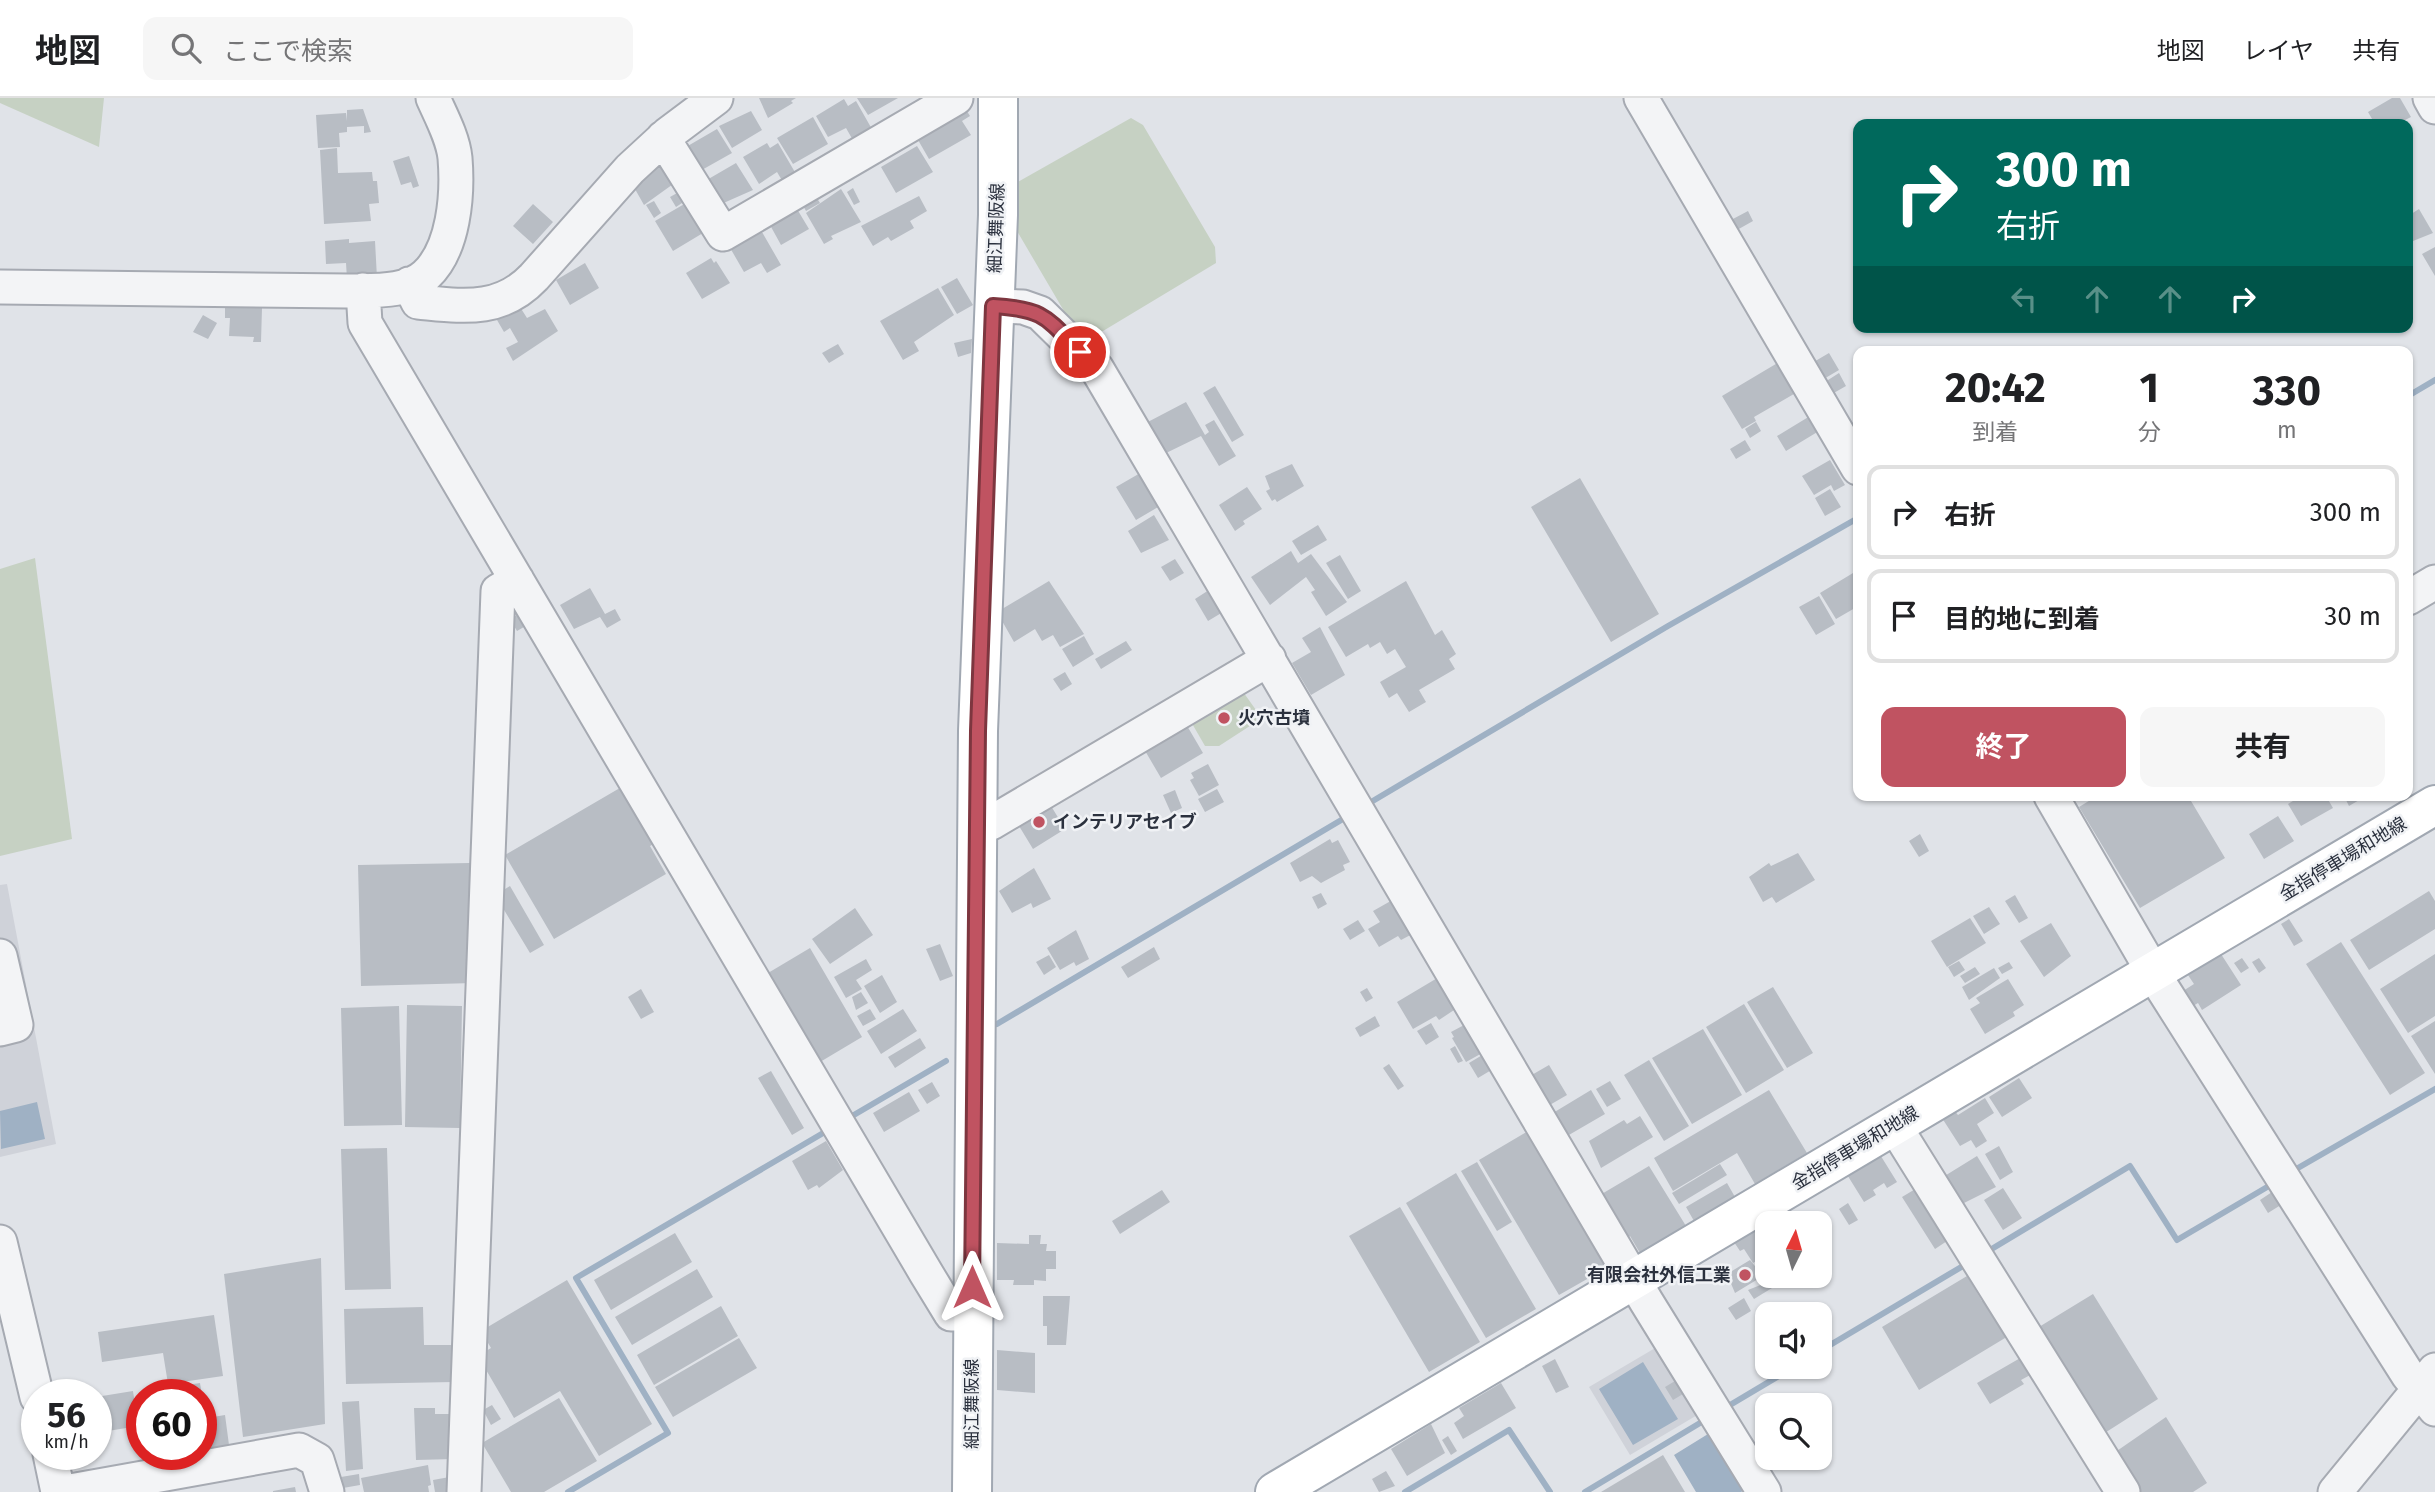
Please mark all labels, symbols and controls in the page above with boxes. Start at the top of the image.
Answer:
search box [143,17,633,80]
icon: search [167,29,205,67]
text: 地図 [35,31,101,71]
text: ここで検索 [223,36,353,67]
text: 地図 [2157,37,2205,65]
text: レイヤ [2243,37,2314,65]
text: 共有 [2352,37,2400,65]
text: 300 m [1996,140,2132,199]
icon: right [1881,147,1972,238]
street label: 細江舞阪線 [983,183,1009,273]
text: 右折 [1996,207,2060,245]
icon: left [2005,280,2043,318]
icon: ahead [2078,280,2116,318]
icon: ahead [2151,280,2189,318]
icon: right [2224,280,2262,318]
pin [1050,322,1110,382]
icon: arrive [1061,333,1099,371]
text: 20:42 [1945,363,2046,413]
text: 1 [2139,363,2159,413]
text: 330 [2253,366,2321,416]
text: m [2277,416,2297,444]
text: 到着 [1972,418,2018,446]
text: 分 [2138,418,2161,446]
icon: right [1885,493,1923,531]
text: 300 m [2310,497,2381,528]
text: 右折 [1944,500,1996,531]
icon: arrive [1885,597,1923,635]
text: 30 m [2324,601,2381,632]
text: 目的地に到着 [1944,604,2100,635]
place label: 火穴古墳 [1238,707,1310,729]
button: 終了 [1881,707,2126,787]
button: 共有 [2140,707,2385,787]
marker: 火穴古墳 [1216,710,1232,726]
place label: インテリアセイブ [1053,811,1197,833]
street label: 金指停車場和地線 [2276,812,2410,906]
marker: インテリアセイブ [1031,814,1047,830]
street label: 金指停車場和地線 [1788,1101,1922,1195]
north arrow [1755,1211,1832,1288]
map controls [1755,1211,1832,1470]
position arrow [935,1250,1009,1324]
place label: 有限会社外信工業 [1587,1264,1731,1286]
marker: 有限会社外信工業 [1737,1267,1753,1283]
button: sound [1755,1302,1832,1379]
street label: 細江舞阪線 [961,1359,983,1449]
speed limit sign: 60 [126,1379,217,1470]
button: search [1755,1393,1832,1470]
text: 56 [47,1394,86,1436]
text: km/h [44,1431,89,1453]

